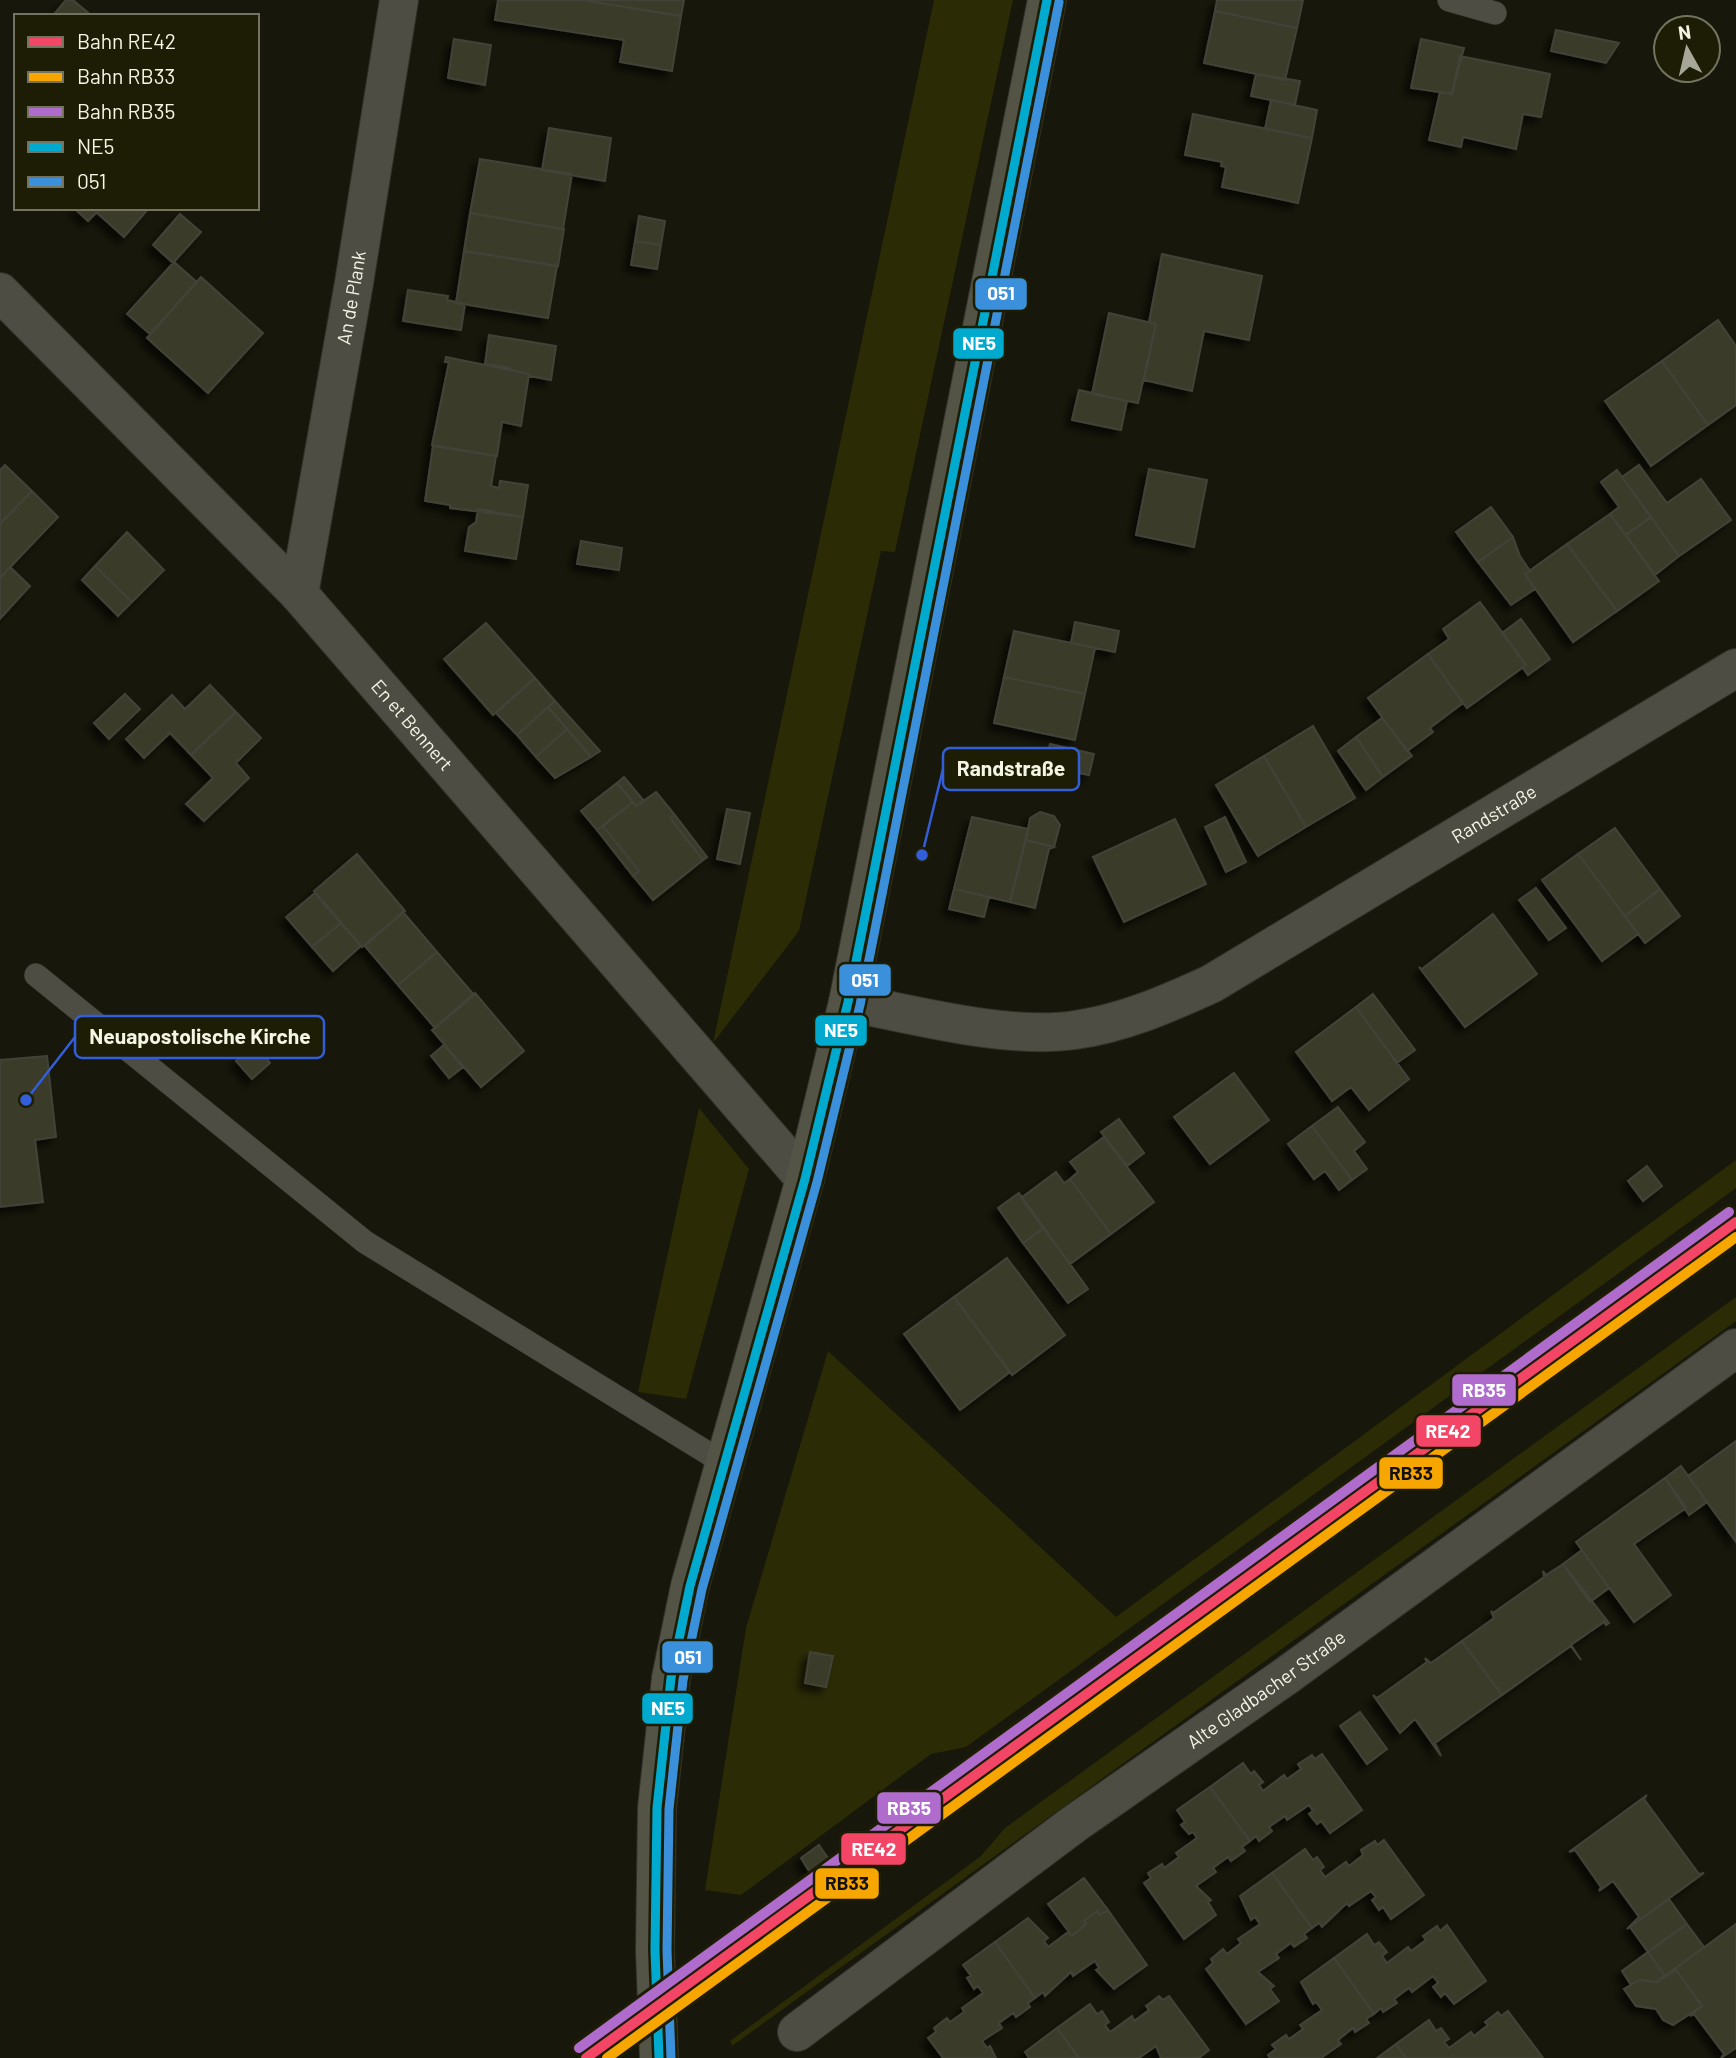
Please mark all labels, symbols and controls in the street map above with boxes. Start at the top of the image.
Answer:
legend [14,14,259,210]
north arrow [1652,14,1722,84]
text: N [1677,19,1692,44]
text: Bahn RE42 [77,28,176,53]
text: Bahn RB33 [77,63,175,88]
text: Bahn RB35 [77,98,175,123]
text: NE5 [77,133,114,158]
text: 051 [77,168,106,193]
street label: An de Plank [331,249,370,346]
line badge: 051 [974,277,1028,311]
text: 051 [987,281,1015,304]
line badge: NE5 [952,327,1005,360]
text: NE5 [962,331,996,354]
street label: En et Bennert [367,674,458,775]
callout: Randstraße [943,748,1079,790]
text: Randstraße [957,755,1065,780]
street label: Randstraße [1447,779,1540,848]
line badge: 051 [838,963,892,997]
text: 051 [851,968,879,991]
line badge: NE5 [814,1014,868,1047]
callout: Neuapostolische Kirche [75,1016,324,1058]
text: NE5 [824,1018,858,1041]
text: Neuapostolische Kirche [89,1023,311,1048]
line badge: RB35 [1451,1373,1517,1407]
text: RB35 [1462,1378,1506,1401]
line badge: RE42 [1415,1414,1482,1448]
text: RE42 [1426,1419,1470,1442]
line badge: RB33 [1378,1456,1444,1490]
text: RB33 [1389,1461,1433,1484]
street label: Alte Gladbacher Straße [1182,1625,1349,1753]
line badge: 051 [661,1640,714,1674]
text: 051 [674,1645,702,1668]
line badge: NE5 [641,1692,694,1725]
text: NE5 [651,1696,685,1719]
line badge: RB35 [876,1791,942,1825]
text: RB35 [887,1796,931,1819]
line badge: RE42 [840,1832,907,1866]
text: RE42 [852,1837,896,1860]
line badge: RB33 [814,1867,880,1900]
text: RB33 [825,1871,869,1894]

